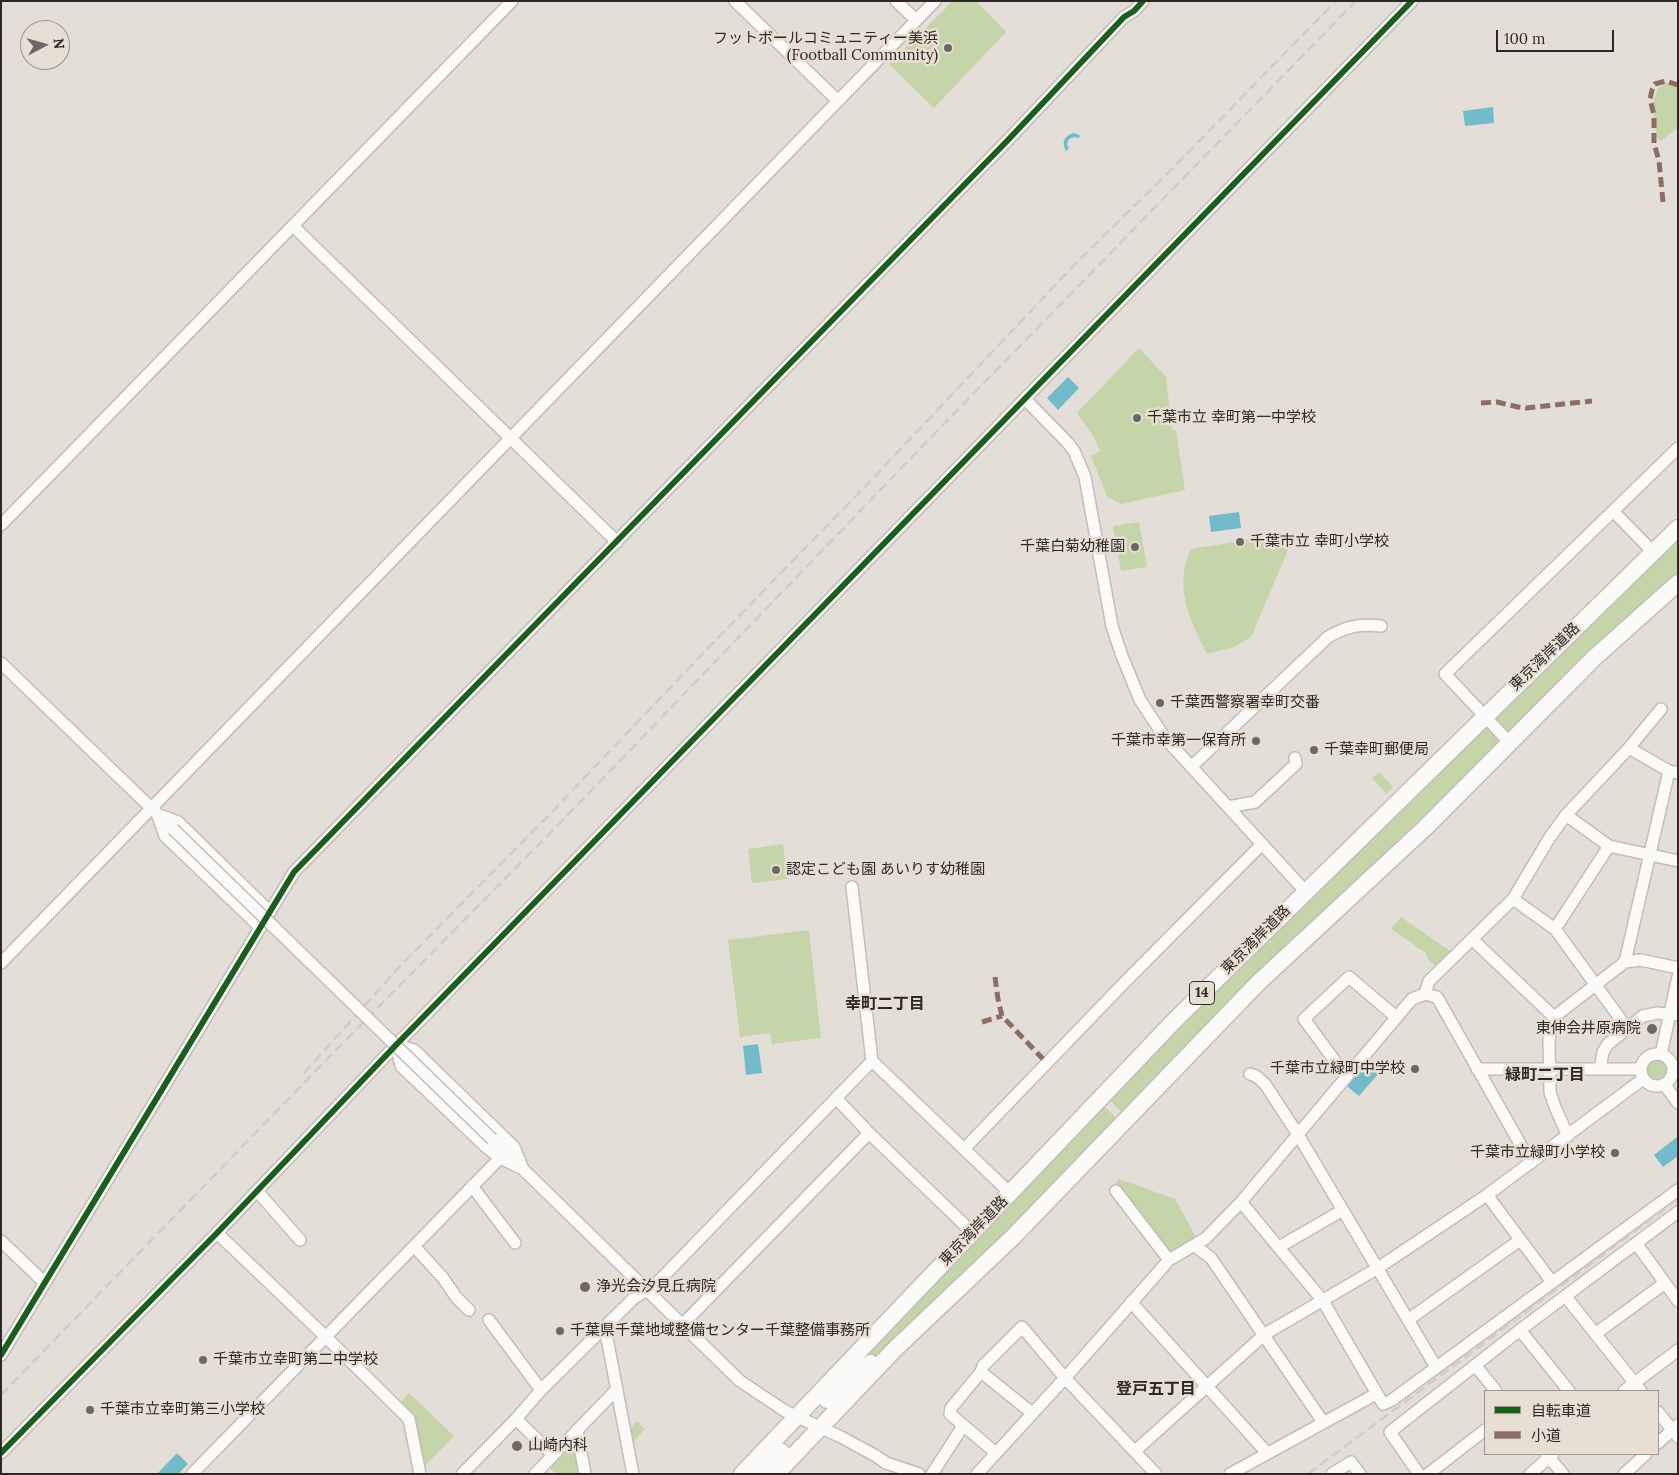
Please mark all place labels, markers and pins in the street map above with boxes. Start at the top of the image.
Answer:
place label: フットボールコミュニティー美浜 (Football Community) [713,30,938,65]
marker: フットボールコミュニティー美浜 (Football Community) [942,42,954,54]
place label: 千葉市立 幸町第一中学校 [1147,409,1316,427]
marker: 千葉市立 幸町第一中学校 [1131,412,1143,424]
place label: 千葉市立 幸町小学校 [1250,533,1389,551]
marker: 千葉市立 幸町小学校 [1234,536,1246,548]
place label: 千葉白菊幼稚園 [1020,538,1125,556]
marker: 千葉白菊幼稚園 [1129,541,1141,553]
place label: 千葉西警察署幸町交番 [1170,694,1320,712]
marker: 千葉西警察署幸町交番 [1154,697,1166,709]
place label: 千葉市幸第一保育所 [1111,732,1246,750]
marker: 千葉市幸第一保育所 [1250,735,1262,747]
place label: 千葉幸町郵便局 [1324,741,1429,759]
marker: 千葉幸町郵便局 [1308,744,1320,756]
place label: 認定こども園 あいりす幼稚園 [786,861,985,879]
marker: 認定こども園 あいりす幼稚園 [770,864,782,876]
place label: 東伸会井原病院 [1536,1020,1641,1038]
marker: 東伸会井原病院 [1645,1022,1659,1036]
place label: 千葉市立緑町中学校 [1270,1060,1405,1078]
marker: 千葉市立緑町中学校 [1409,1063,1421,1075]
place label: 千葉市立緑町小学校 [1470,1144,1605,1162]
marker: 千葉市立緑町小学校 [1609,1147,1621,1159]
place label: 浄光会汐見丘病院 [596,1278,716,1296]
marker: 浄光会汐見丘病院 [578,1280,592,1294]
place label: 千葉県千葉地域整備センター千葉整備事務所 [570,1322,870,1340]
marker: 千葉県千葉地域整備センター千葉整備事務所 [554,1325,566,1337]
place label: 千葉市立幸町第二中学校 [213,1351,378,1369]
marker: 千葉市立幸町第二中学校 [197,1354,209,1366]
place label: 千葉市立幸町第三小学校 [100,1401,265,1419]
marker: 千葉市立幸町第三小学校 [84,1404,96,1416]
place label: 山崎内科 [528,1437,588,1455]
marker: 山崎内科 [510,1439,524,1453]

